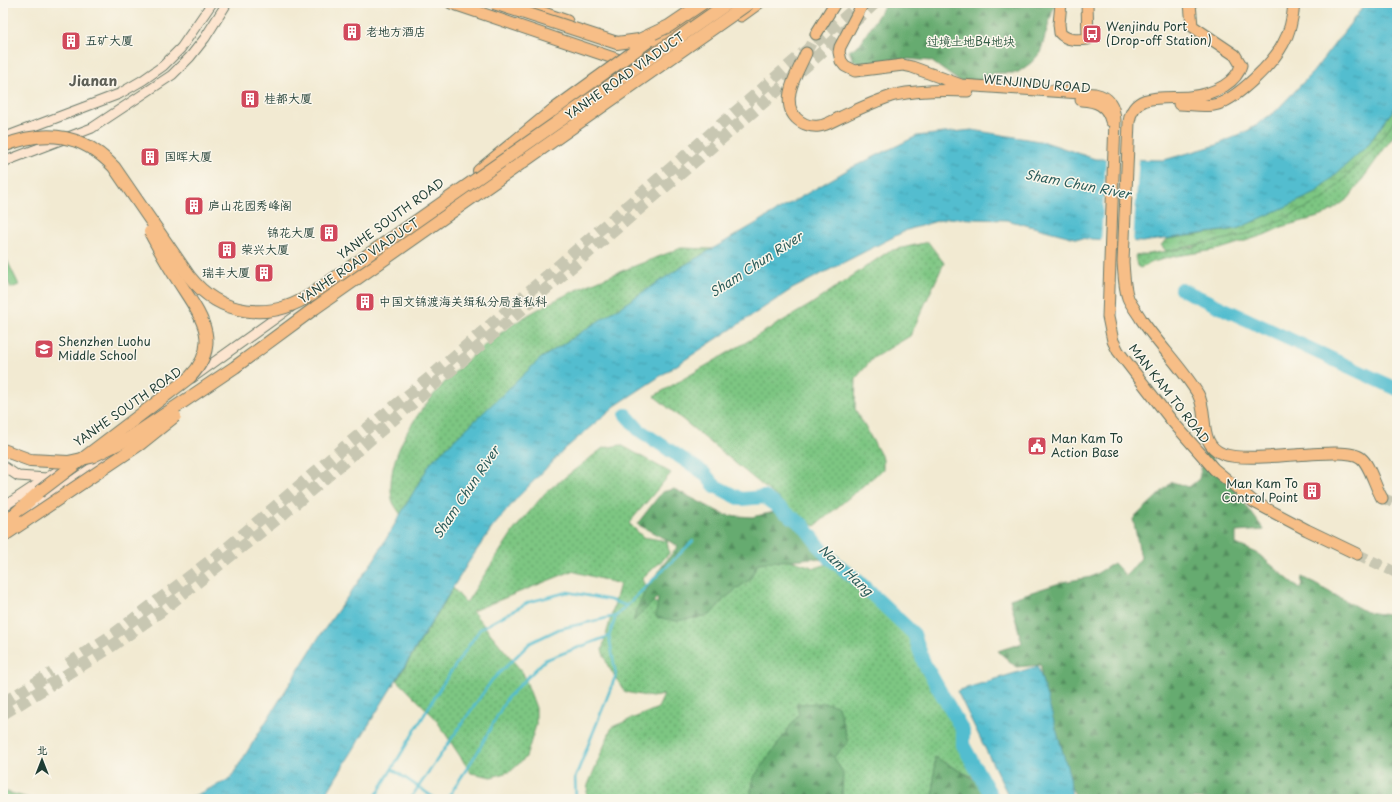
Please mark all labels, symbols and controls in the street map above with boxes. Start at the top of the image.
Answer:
place label: Wenjindu Port (Drop-off Station) [1106,17,1212,49]
building icon: 老地方酒店 [341,21,363,43]
place label: 老地方酒店 [366,22,426,40]
bus stop icon: Wenjindu Port (Drop-off Station) [1081,23,1103,45]
street label: YANHE ROAD VIADUCT [561,27,688,123]
building icon: 五矿大厦 [60,30,82,52]
place label: 五矿大厦 [85,31,133,49]
park label: 过境土地B4地块 [927,32,1015,50]
street label: WENJINDU ROAD [983,69,1092,97]
district label: Jianan [69,70,117,91]
building icon: 桂都大厦 [239,88,261,110]
place label: 桂都大厦 [264,89,312,107]
building icon: 国晖大厦 [139,146,161,168]
place label: 国晖大厦 [164,147,212,165]
water label: Sham Chun River [1024,164,1135,203]
street label: YANHE SOUTH ROAD [333,173,448,263]
building icon: 庐山花园秀峰阁 [183,195,205,217]
place label: 庐山花园秀峰阁 [208,196,292,214]
street label: YANHE ROAD VIADUCT [295,213,423,307]
building icon: 锦花大厦 [318,222,340,244]
place label: 锦花大厦 [267,223,315,241]
water label: Sham Chun River [706,225,808,301]
building icon: 荣兴大厦 [216,239,238,261]
place label: 荣兴大厦 [241,240,289,258]
building icon: 瑞丰大厦 [253,262,275,284]
place label: 瑞丰大厦 [202,263,250,281]
building icon: 中国文锦渡海关缉私分局查私科 [354,291,376,313]
place label: 中国文锦渡海关缉私分局查私科 [379,292,547,310]
place label: Shenzhen Luohu Middle School [58,332,151,364]
school or university icon: Shenzhen Luohu Middle School [33,338,55,360]
street label: MAN KAM TO ROAD [1125,340,1215,447]
street label: YANHE SOUTH ROAD [70,362,185,450]
place label: Man Kam To Action Base [1051,429,1123,461]
public building icon: Man Kam To Action Base [1026,435,1048,457]
water label: Sham Chun River [428,440,505,541]
place label: Man Kam To Control Point [1221,474,1298,506]
building icon: Man Kam To Control Point [1301,480,1323,502]
water label: Nam Hang [815,540,879,601]
north arrow [22,740,62,780]
text: 北 [37,741,48,758]

